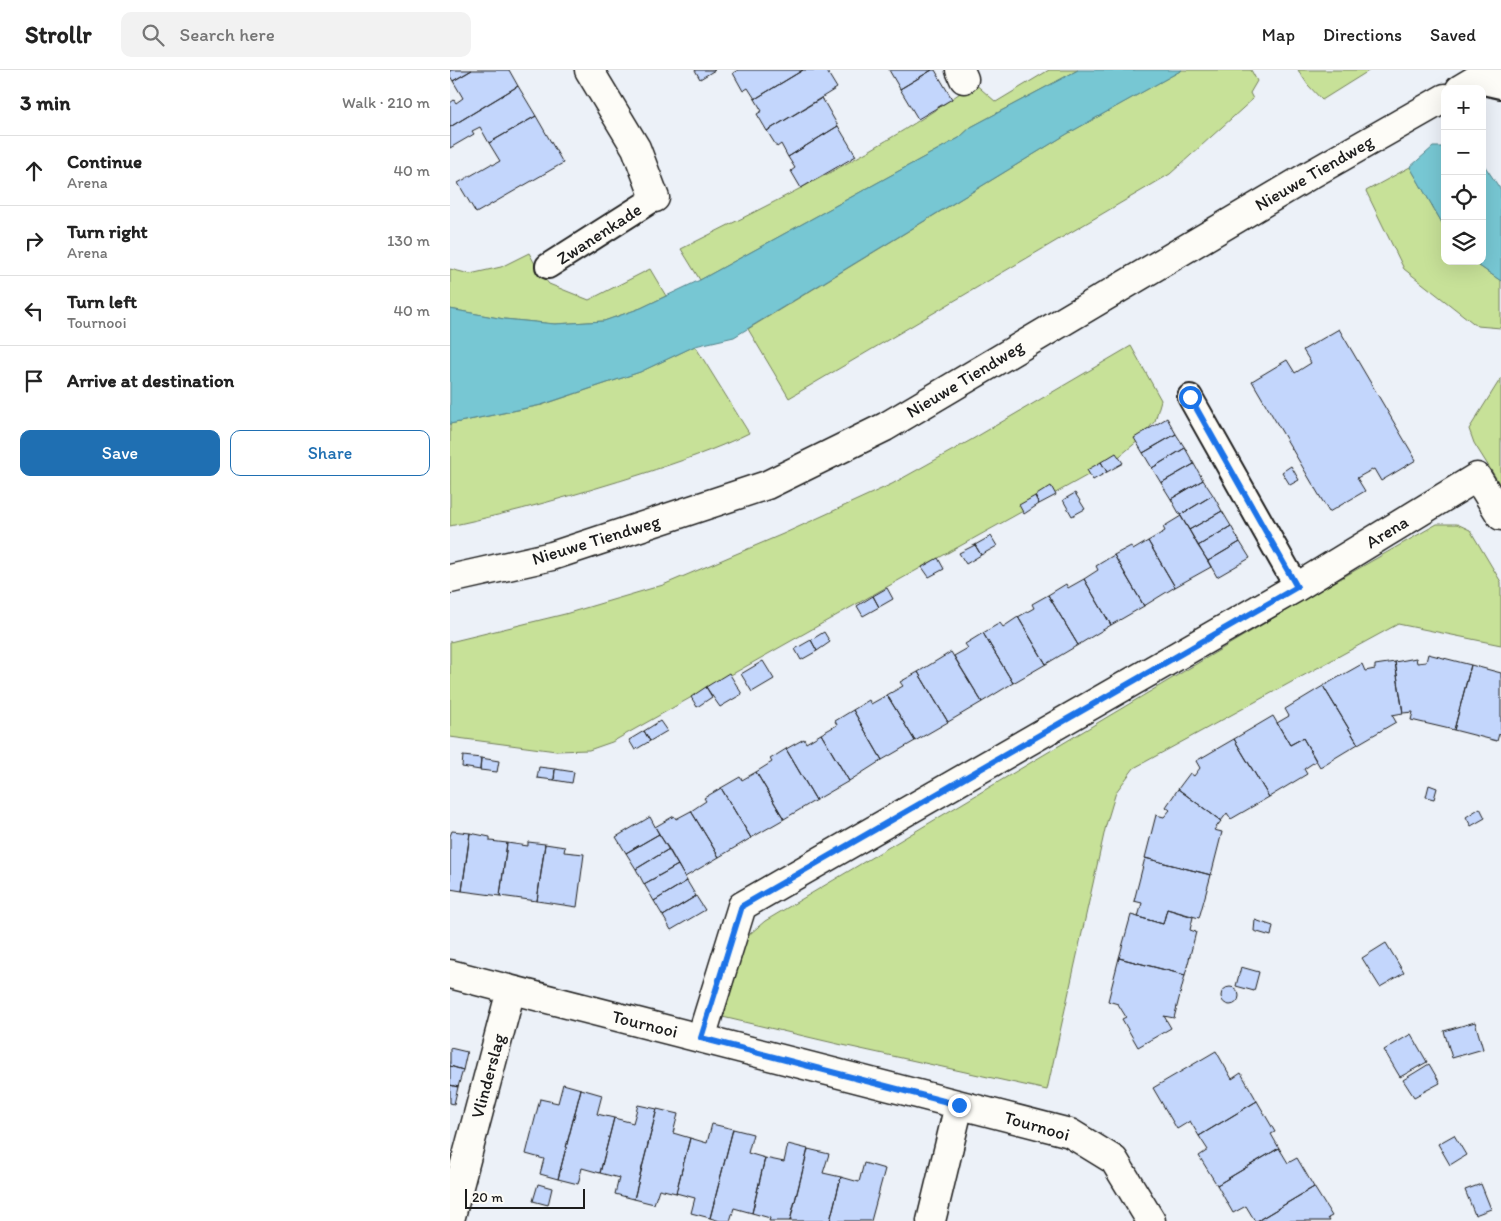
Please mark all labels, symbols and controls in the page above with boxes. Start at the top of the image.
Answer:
search box [121,12,471,57]
text: Strollr [25,20,91,49]
icon: search [139,21,167,49]
text: Search here [179,23,275,46]
text: Map [1262,24,1295,46]
text: Directions [1323,24,1402,46]
text: Saved [1430,24,1476,46]
map controls [1441,85,1486,265]
button: + [1441,85,1486,130]
text: 3 min [20,90,70,115]
text: Walk · 210 m [342,93,430,112]
street label: Nieuwe Tiendweg [1251,130,1378,216]
button: − [1441,130,1486,175]
text: Continue [67,150,142,173]
icon: ahead [20,157,48,185]
text: 40 m [393,161,430,180]
text: Arena [67,173,108,192]
button: locate [1441,175,1486,220]
street label: Zwanenkade [552,198,646,270]
text: Turn right [67,220,148,243]
button: layers [1441,220,1486,265]
icon: right [20,227,48,255]
text: 130 m [387,231,430,250]
text: Arena [67,243,108,262]
text: Turn left [67,290,137,313]
icon: left [20,297,48,325]
text: 40 m [393,301,430,320]
text: Tournooi [67,313,127,332]
street label: Nieuwe Tiendweg [902,335,1028,423]
icon: arrive [20,367,48,395]
text: Arrive at destination [67,369,234,392]
route start [1179,386,1202,409]
button: Save [20,430,220,476]
button: Share [230,430,430,476]
street label: Nieuwe Tiendweg [529,510,664,570]
street label: Arena [1362,511,1412,553]
street label: Tournooi [610,1005,680,1043]
street label: Vlinderslag [466,1030,510,1121]
route end [948,1094,971,1117]
street label: Tournooi [1002,1106,1072,1146]
scale bar [465,1186,585,1209]
text: 20 m [472,1189,503,1206]

